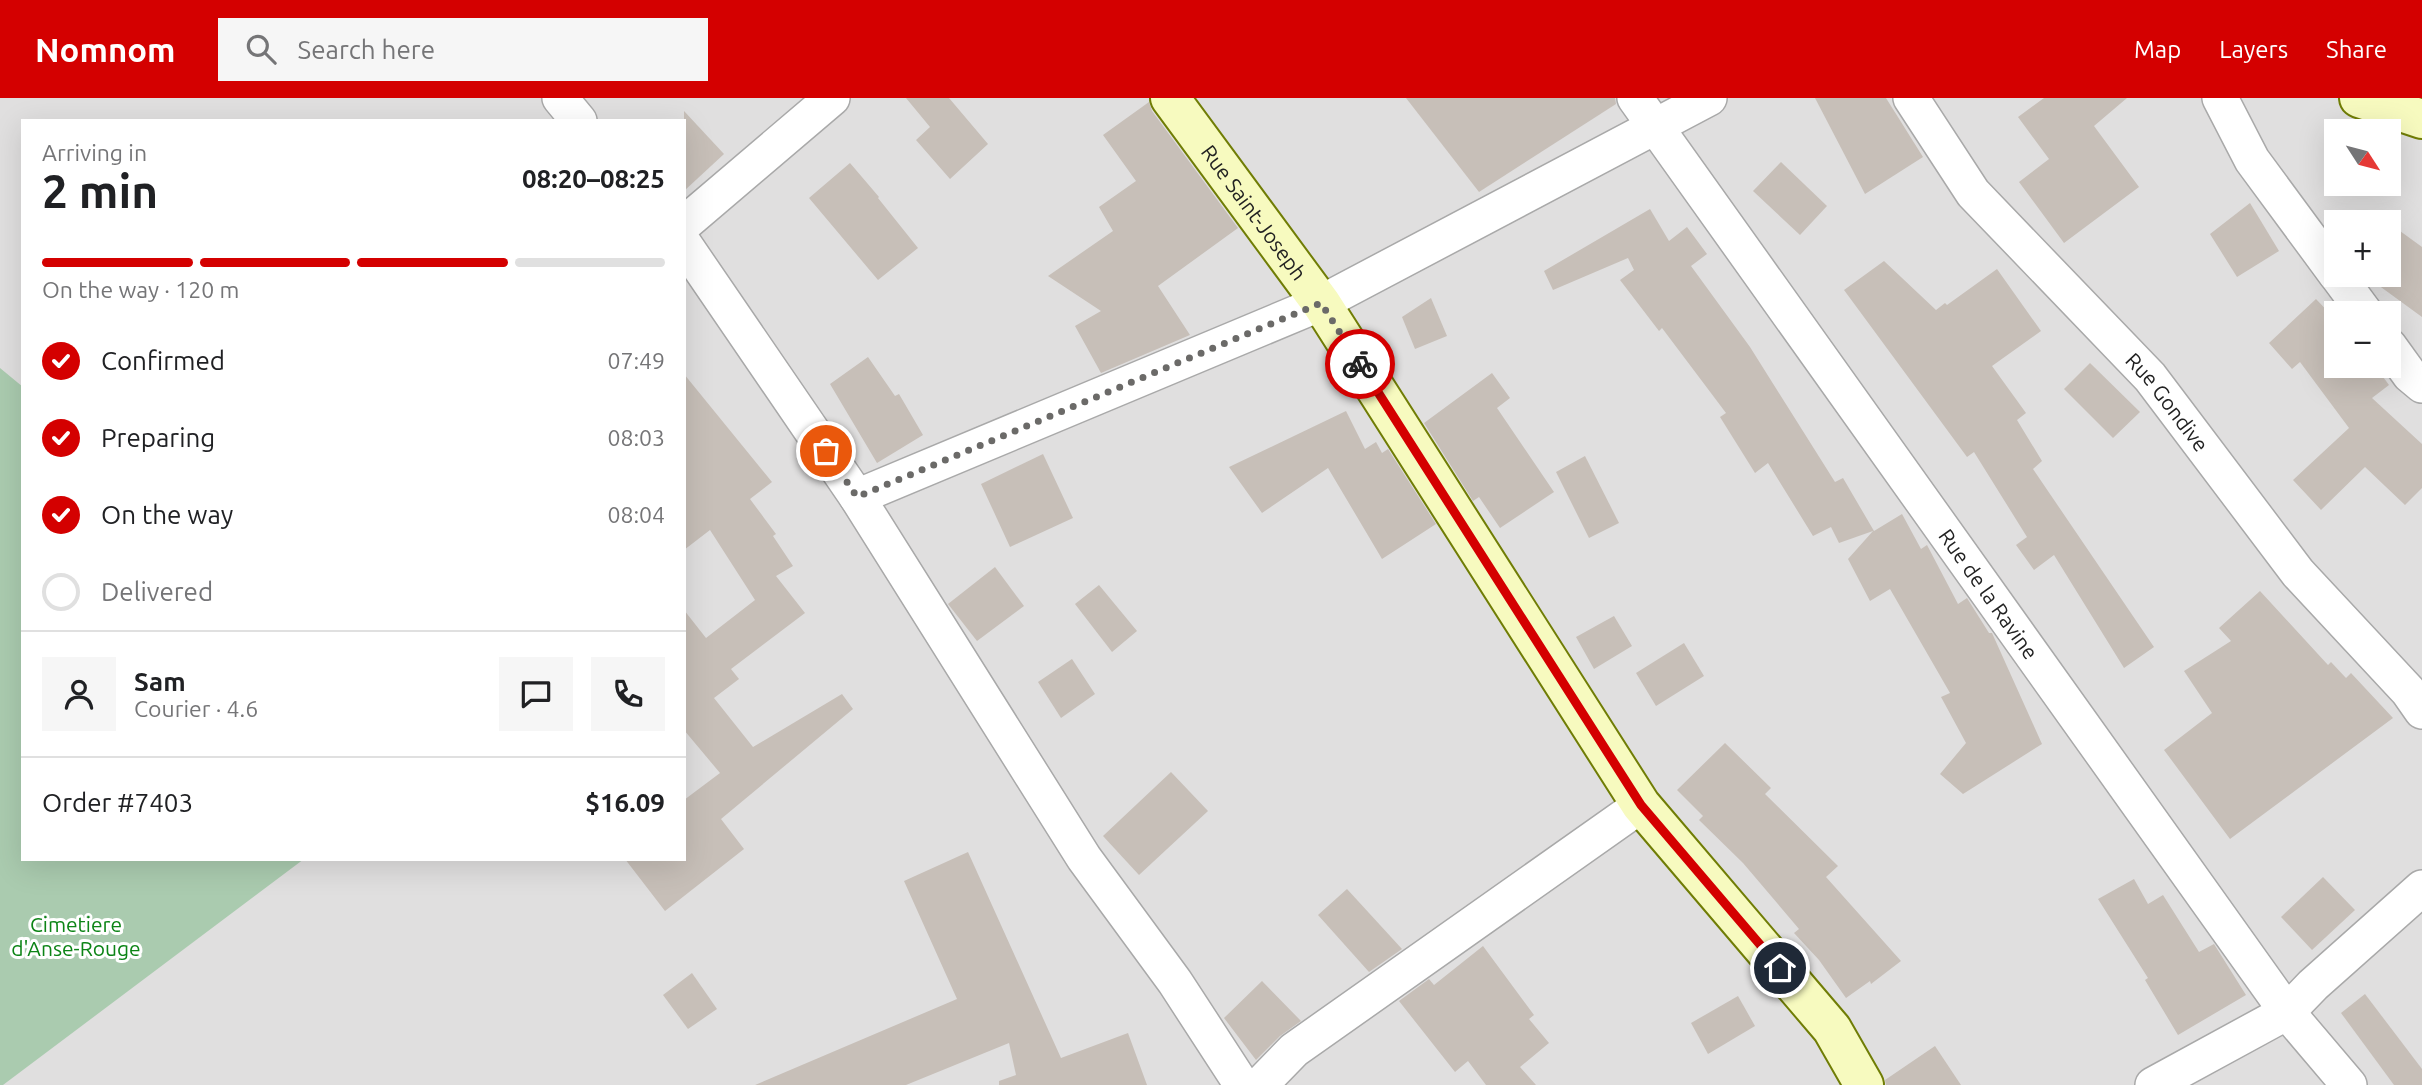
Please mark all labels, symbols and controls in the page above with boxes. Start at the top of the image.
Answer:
search box [218,18,708,81]
icon: search [242,30,280,68]
text: Nomnom [35,31,176,68]
text: Search here [298,35,435,64]
text: Map [2134,36,2181,63]
text: Layers [2219,36,2288,63]
text: Share [2326,36,2387,63]
north arrow [2324,119,2401,196]
map controls [2324,119,2401,378]
text: Arriving in [42,140,147,165]
street label: Rue Saint-Joseph [1197,140,1312,284]
text: 08:20–08:25 [522,164,665,193]
text: 2 min [42,165,158,217]
button: + [2324,210,2401,287]
text: On the way · 120 m [42,277,239,302]
button: − [2324,301,2401,378]
courier [1325,329,1395,399]
icon: check [42,342,80,380]
icon: bike [1341,345,1379,383]
text: Confirmed [101,346,225,375]
text: 07:49 [607,348,665,373]
street label: Rue Gondive [2121,348,2214,456]
icon: check [42,419,80,457]
pin [796,421,856,481]
text: Preparing [101,423,215,452]
text: 08:03 [607,425,665,450]
icon: bag [807,432,845,470]
icon: check [42,496,80,534]
text: On the way [101,500,233,529]
text: 08:04 [607,502,665,527]
street label: Rue de la Ravine [1934,524,2043,663]
text: Delivered [101,577,213,606]
button: person [42,657,116,731]
button: chat [499,657,573,731]
button: phone [591,657,665,731]
text: Sam [134,667,186,696]
text: Courier · 4.6 [134,696,258,721]
text: Order #7403 [42,788,193,817]
text: $16.09 [585,788,665,817]
park label: Cimetiere d'Anse-Rouge [11,912,141,960]
pin [1750,938,1810,998]
icon: home [1761,949,1799,987]

